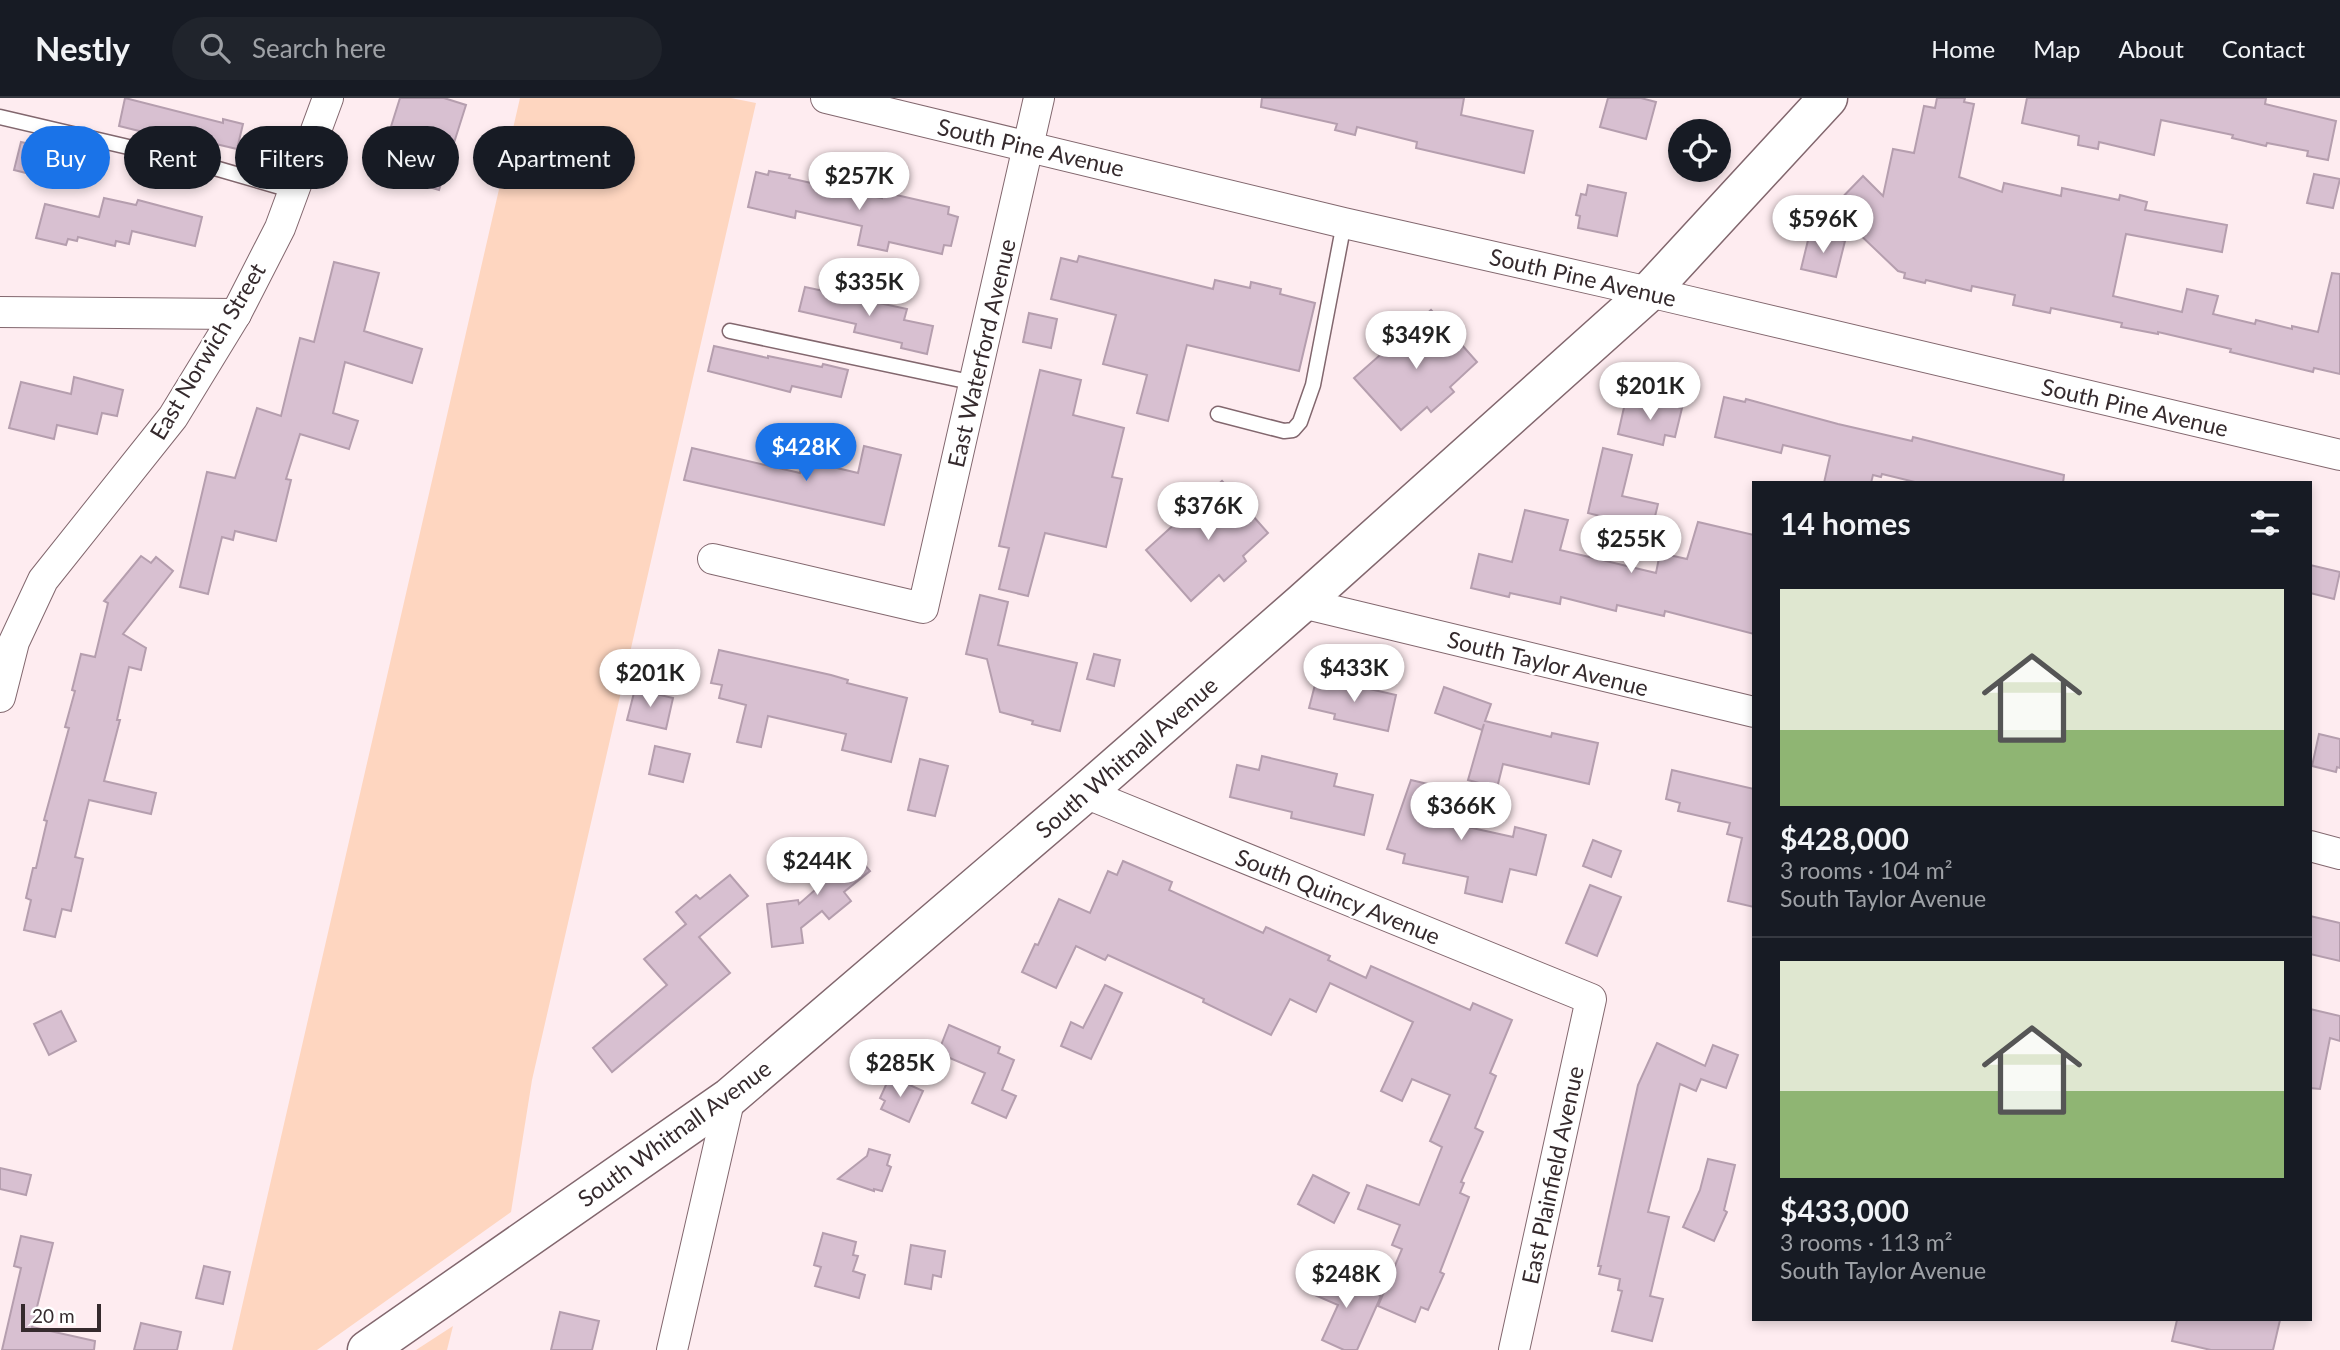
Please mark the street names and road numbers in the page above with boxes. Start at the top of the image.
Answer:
street label: South Pine Avenue [935,112,1127,182]
street label: East Waterford Avenue [941,236,1021,470]
street label: South Pine Avenue [1487,242,1679,312]
street label: East Norwich Street [143,257,271,444]
street label: South Pine Avenue [2039,372,2231,442]
street label: South Taylor Avenue [1445,624,1651,702]
street label: South Whitnall Avenue [1029,670,1223,844]
street label: South Quincy Avenue [1232,842,1444,950]
street label: South Whitnall Avenue [572,1054,776,1212]
street label: East Plainfield Avenue [1515,1063,1589,1287]

